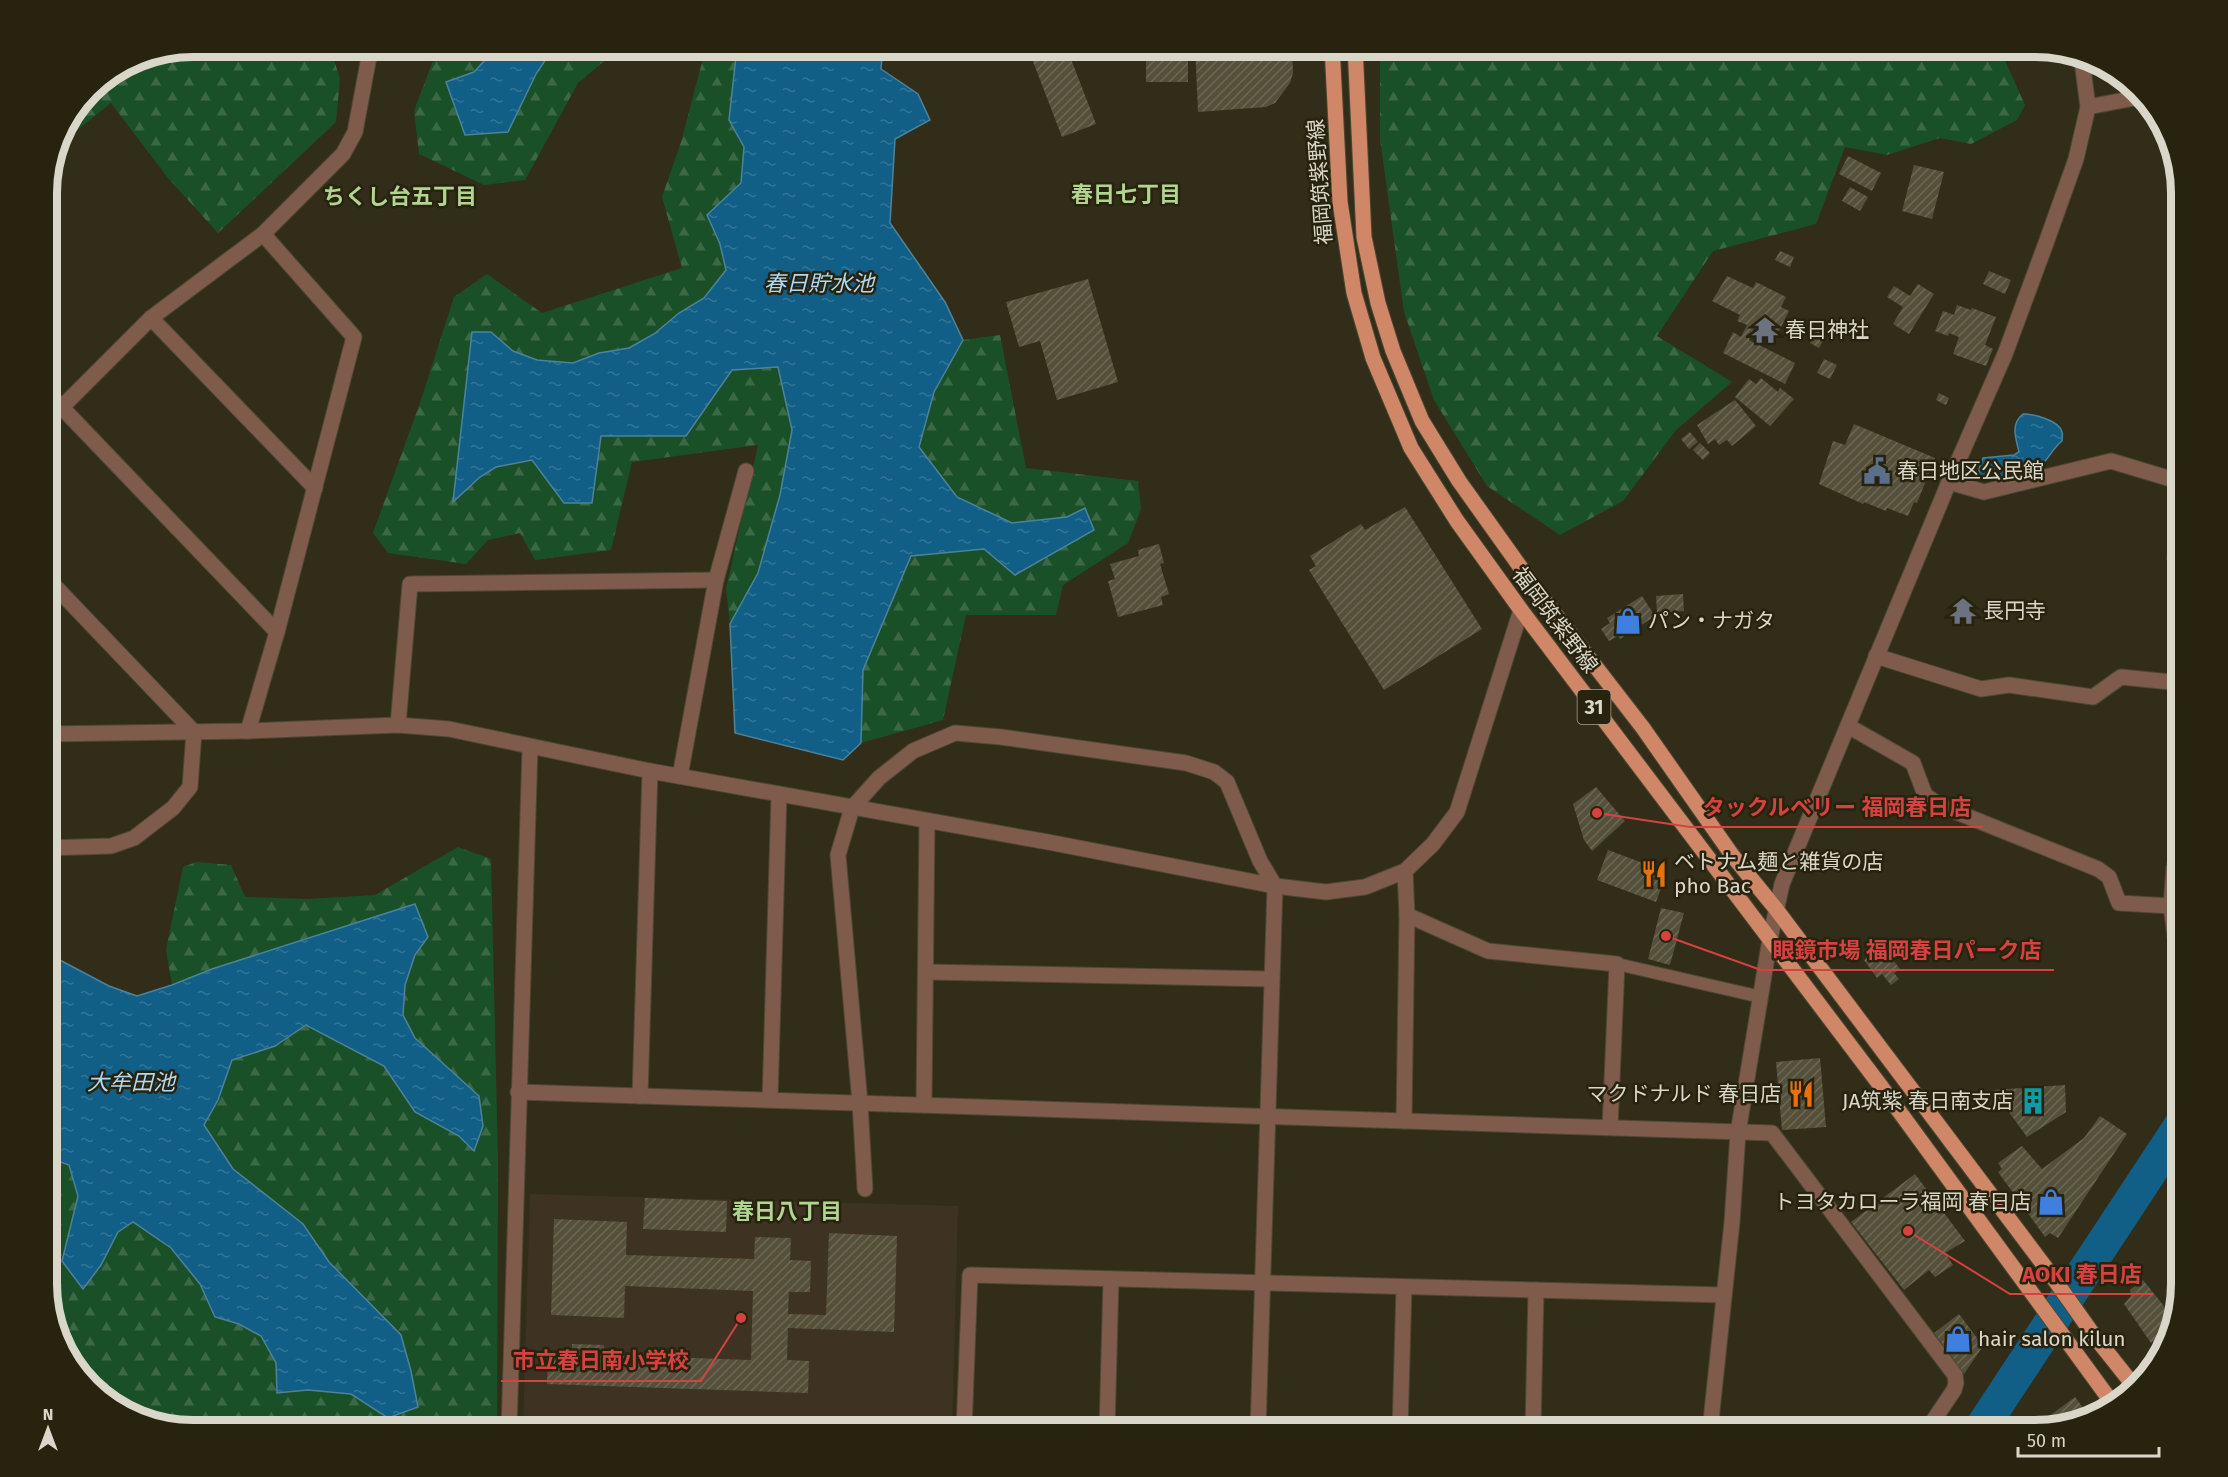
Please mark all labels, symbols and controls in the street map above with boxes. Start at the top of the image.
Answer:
street label: 福岡筑紫野線 [1303,118,1337,246]
district label: 春日七丁目 [1071,181,1181,208]
district label: ちくし台五丁目 [323,183,477,210]
water label: 春日貯水池 [764,270,876,297]
temple icon: 春日神社 [1750,315,1780,345]
place label: 春日神社 [1785,317,1869,343]
public building icon: 春日地区公民館 [1862,456,1892,486]
place label: 春日地区公民館 [1897,458,2044,484]
street label: 福岡筑紫野線 [1507,562,1603,678]
temple icon: 長円寺 [1948,596,1978,626]
place label: 長円寺 [1983,598,2046,624]
shop icon: パン・ナガタ [1613,606,1643,636]
place label: パン・ナガタ [1648,608,1775,634]
road number: 31 [1578,690,1610,724]
callout: タックルベリー 福岡春日店 [1690,787,1983,827]
text: タックルベリー 福岡春日店 [1703,794,1971,821]
place label: ベトナム麺と雑貨の店 pho Bac [1674,849,1883,899]
restaurant icon: ベトナム麺と雑貨の店 pho Bac [1639,859,1669,889]
callout: 眼鏡市場 福岡春日パーク店 [1761,930,2054,970]
text: 眼鏡市場 福岡春日パーク店 [1772,937,2042,964]
water label: 大牟田池 [87,1069,177,1096]
restaurant icon: マクドナルド 春日店 [1786,1079,1816,1109]
place label: マクドナルド 春日店 [1586,1081,1781,1107]
building icon: JA筑紫 春日南支店 [2018,1086,2048,1116]
place label: JA筑紫 春日南支店 [1842,1088,2013,1114]
shop icon: トヨタカローラ福岡 春日店 [2036,1187,2066,1217]
place label: トヨタカローラ福岡 春日店 [1773,1189,2031,1215]
district label: 春日八丁目 [732,1198,842,1225]
callout: AOKI 春日店 [2010,1254,2153,1294]
text: AOKI 春日店 [2021,1261,2142,1288]
shop icon: hair salon kilun [1943,1324,1973,1354]
place label: hair salon kilun [1978,1326,2126,1352]
callout: 市立春日南小学校 [501,1341,701,1381]
text: 市立春日南小学校 [513,1347,689,1374]
north arrow [18,1399,78,1459]
text: N [43,1405,53,1424]
scale bar [2018,1420,2159,1458]
text: 50 m [2027,1430,2066,1452]

